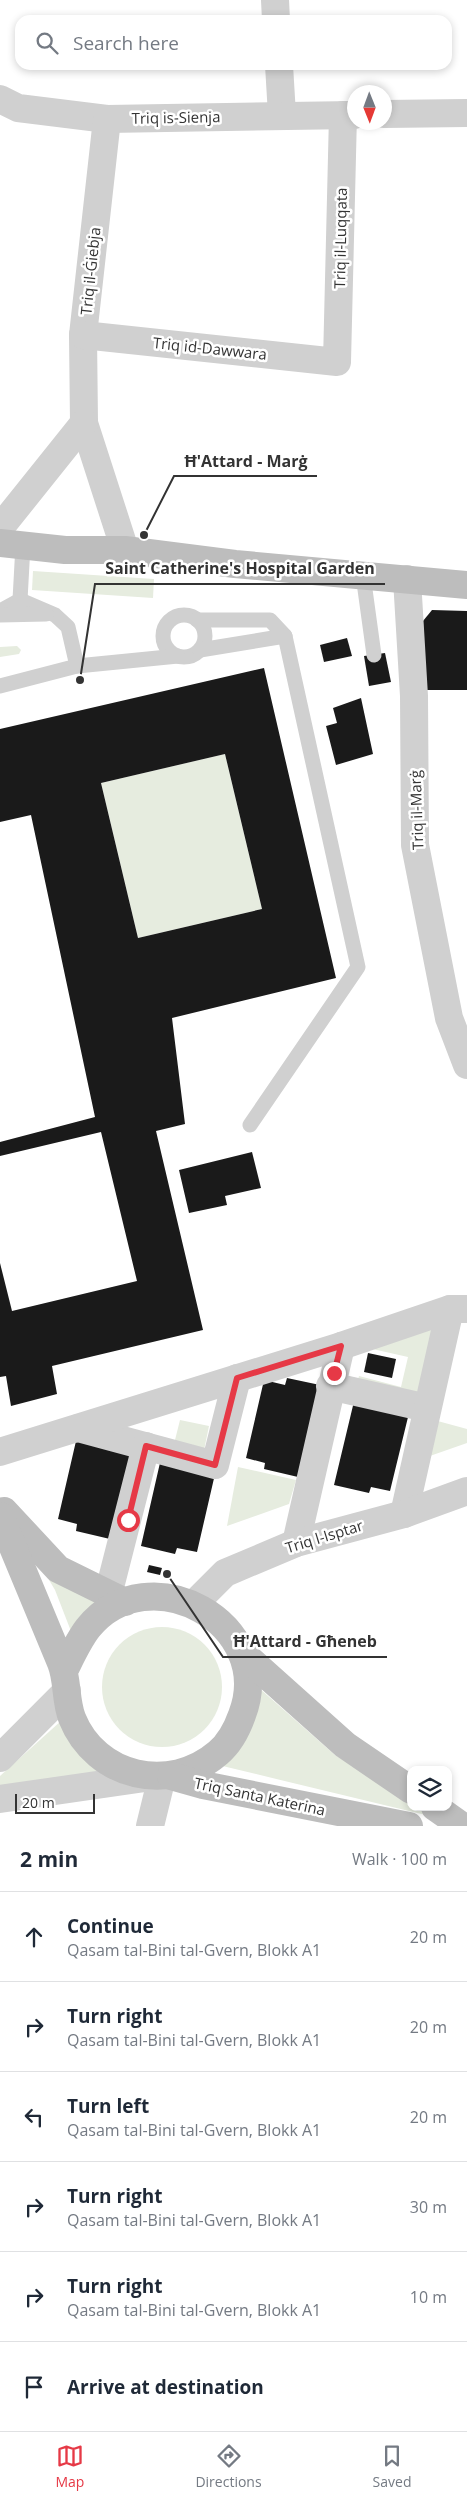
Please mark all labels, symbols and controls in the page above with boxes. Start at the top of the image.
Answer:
search box [15,15,452,70]
icon: search [33,29,61,57]
text: Search here [73,30,179,56]
north arrow [347,85,392,130]
street label: Triq is-Sienja [131,106,221,128]
street label: Triq il-Luqqata [329,187,351,289]
street label: Triq il-Ġiebja [75,226,105,316]
street label: Triq id-Dawwara [152,332,268,364]
callout: Ħ'Attard - Marġ [174,445,317,476]
text: Ħ'Attard - Marġ [185,450,308,472]
callout: Saint Catherine's Hospital Garden [95,553,385,584]
text: Saint Catherine's Hospital Garden [105,557,375,579]
street label: Triq il-Marġ [405,770,427,850]
route end [323,1362,346,1385]
route start [117,1509,140,1532]
street label: Triq l-Isptar [283,1515,365,1557]
callout: Ħ'Attard - Għeneb [223,1626,387,1657]
text: Ħ'Attard - Għeneb [233,1630,377,1652]
map controls [407,1766,452,1811]
button: layers [407,1766,452,1811]
street label: Triq Santa Katerina [193,1772,327,1820]
scale bar [15,1791,95,1814]
text: 20 m [22,1793,55,1812]
text: 2 min [20,1845,78,1873]
text: Walk · 100 m [352,1848,447,1870]
text: Continue [67,1913,154,1939]
icon: ahead [20,1923,48,1951]
text: 20 m [410,1926,447,1948]
text: Qasam tal-Bini tal-Gvern, Blokk A1 [67,1939,321,1961]
text: Turn right [67,2003,162,2029]
icon: right [20,2013,48,2041]
text: 20 m [410,2016,447,2038]
text: Qasam tal-Bini tal-Gvern, Blokk A1 [67,2029,321,2051]
text: Turn left [67,2093,149,2119]
icon: left [20,2103,48,2131]
text: 20 m [410,2106,447,2128]
text: Qasam tal-Bini tal-Gvern, Blokk A1 [67,2119,321,2141]
text: Turn right [67,2183,162,2209]
icon: right [20,2193,48,2221]
text: 30 m [410,2196,447,2218]
text: Qasam tal-Bini tal-Gvern, Blokk A1 [67,2209,321,2231]
text: Turn right [67,2273,162,2299]
icon: right [20,2283,48,2311]
text: 10 m [410,2286,447,2308]
text: Qasam tal-Bini tal-Gvern, Blokk A1 [67,2299,321,2321]
icon: arrive [20,2373,48,2401]
text: Arrive at destination [67,2374,264,2400]
tab: Map [55,2442,84,2491]
tab: Directions [195,2442,262,2491]
tab: Saved [373,2442,411,2491]

